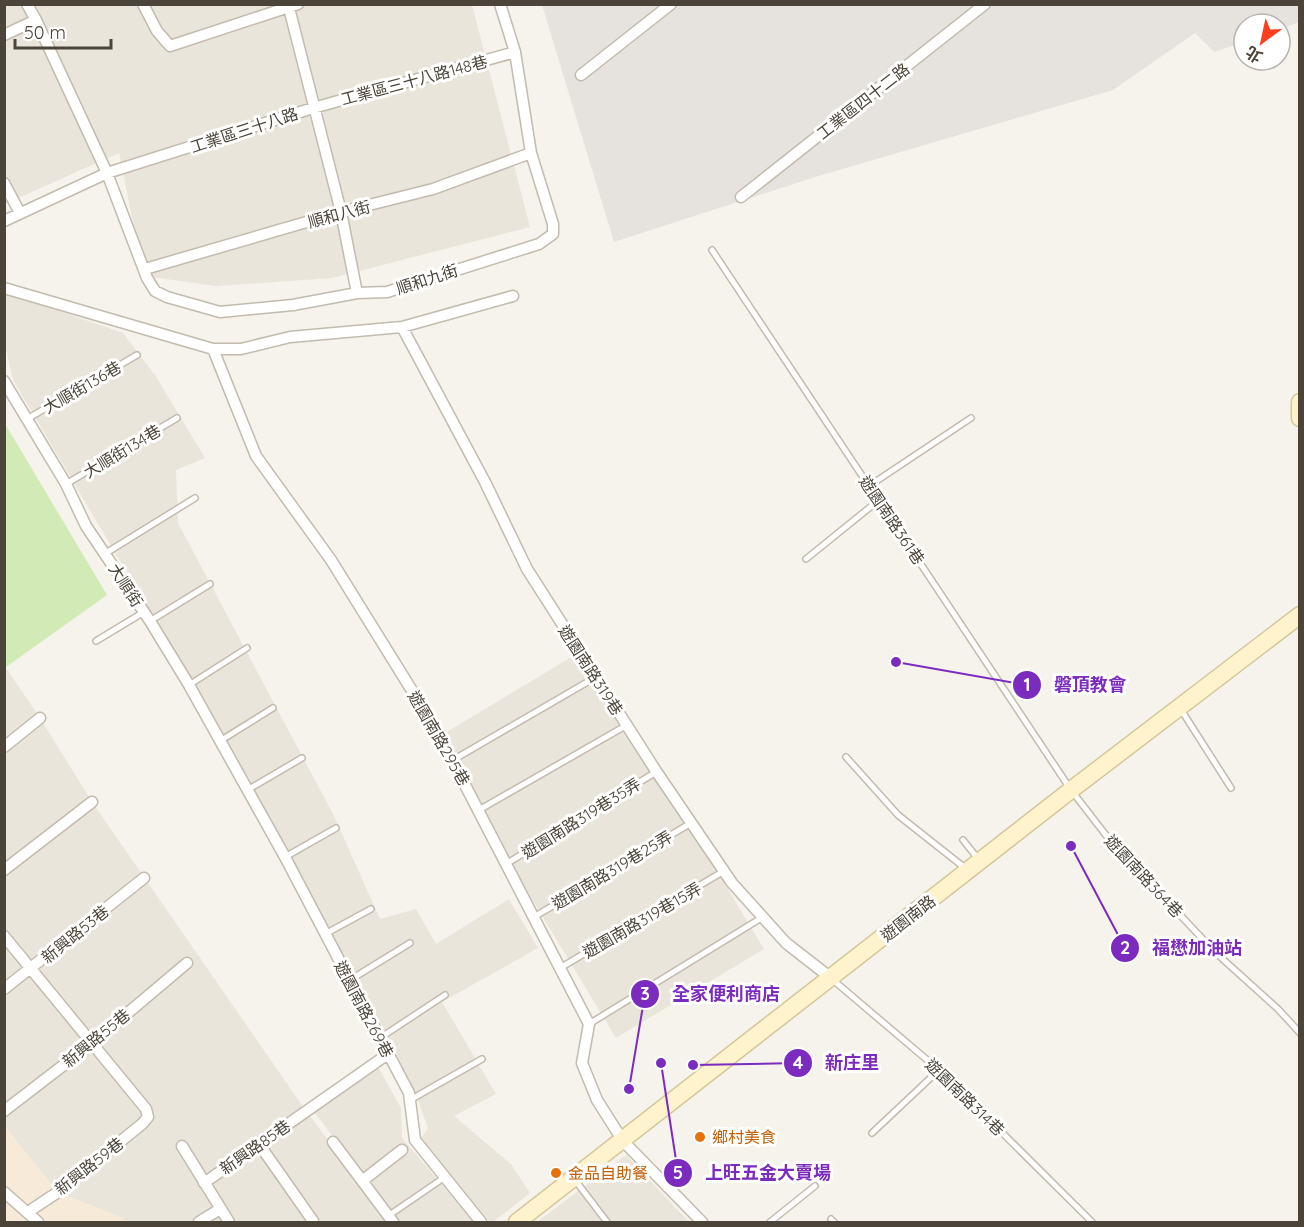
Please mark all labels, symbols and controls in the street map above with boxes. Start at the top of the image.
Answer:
scale bar [15,12,111,50]
north arrow [1232,12,1292,72]
text: 50 m [24,21,66,44]
text: 北 [1242,42,1266,67]
street label: 工業區三十八路148巷 [339,51,489,109]
street label: 工業區四十二路 [813,59,913,143]
street label: 工業區三十八路 [188,103,300,157]
street label: 順和八街 [305,196,373,232]
street label: 順和九街 [393,260,461,298]
street label: 大順街136巷 [39,357,125,417]
street label: 大順街134巷 [80,420,164,482]
street label: 遊園南路361巷 [855,472,929,568]
street label: 大順街 [105,559,147,611]
street label: 遊園南路319巷 [555,621,627,719]
callout: 磐頂教會 [1012,667,1138,703]
text: 1 [1023,673,1031,696]
text: 磐頂教會 [1054,673,1127,696]
street label: 遊園南路295巷 [404,687,474,789]
street label: 遊園南路319巷35弄 [518,773,644,863]
street label: 遊園南路319巷25弄 [548,826,676,914]
street label: 遊園南路364巷 [1101,831,1187,921]
street label: 遊園南路319巷15弄 [579,878,705,962]
street label: 遊園南路 [877,890,939,946]
street label: 新興路53巷 [37,901,113,967]
callout: 福懋加油站 [1110,930,1254,966]
text: 2 [1120,936,1130,959]
text: 福懋加油站 [1152,936,1242,959]
street label: 遊園南路269巷 [330,957,398,1061]
callout: 全家便利商店 [630,976,792,1012]
text: 3 [640,982,650,1005]
text: 全家便利商店 [672,982,780,1005]
street label: 新興路55巷 [58,1005,134,1071]
callout: 新庄里 [783,1045,891,1081]
text: 4 [793,1051,804,1074]
text: 新庄里 [825,1051,879,1074]
street label: 遊園南路314巷 [921,1054,1009,1140]
street label: 新興路85巷 [216,1115,294,1179]
place label: 鄉村美食 [712,1127,776,1147]
marker: 鄉村美食 [693,1130,707,1144]
street label: 新興路59巷 [51,1133,127,1199]
callout: 上旺五金大賣場 [663,1155,843,1191]
text: 5 [673,1161,683,1184]
text: 上旺五金大賣場 [705,1161,831,1184]
place label: 金品自助餐 [568,1163,648,1183]
marker: 金品自助餐 [549,1166,563,1180]

